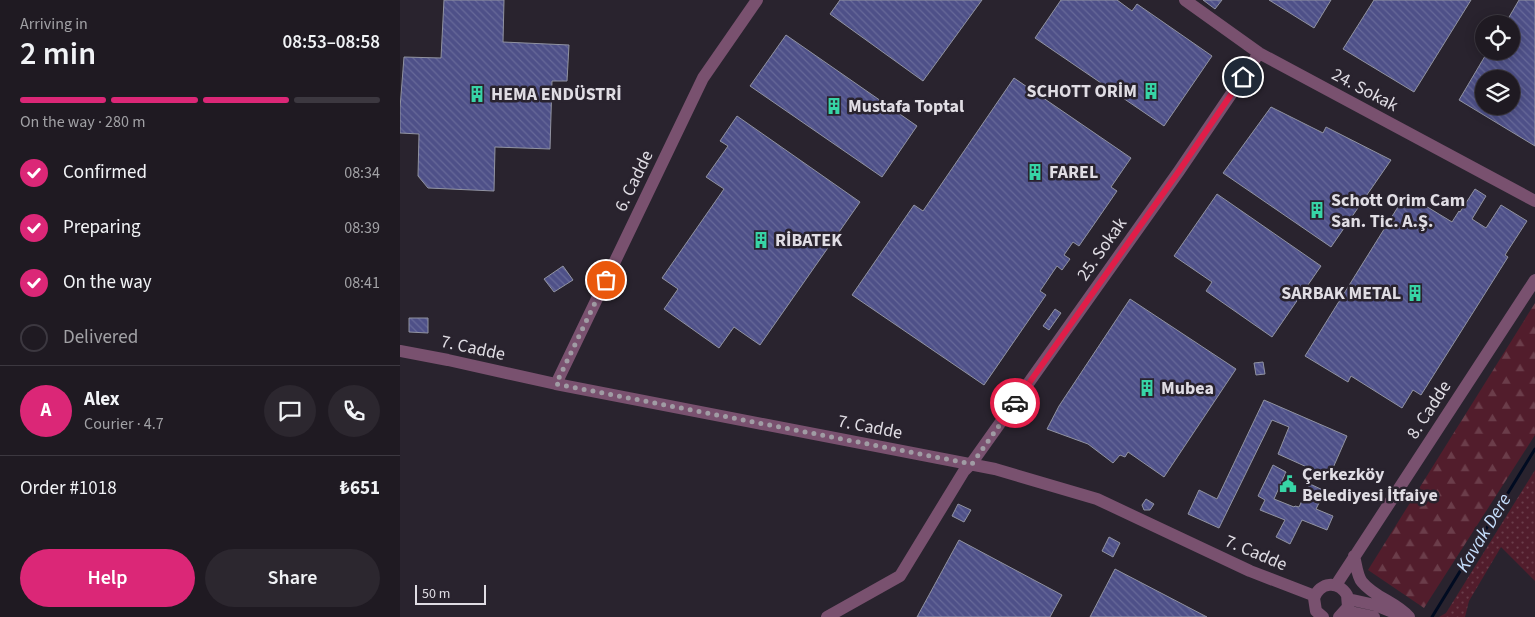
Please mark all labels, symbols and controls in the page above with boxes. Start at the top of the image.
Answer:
text: Arriving in [20,13,88,35]
map controls [1475,15,1520,115]
button: locate [1475,15,1520,60]
text: 08:53–08:58 [282,29,380,56]
text: 2 min [20,31,96,77]
pin [1222,56,1264,98]
street label: 24. Sokak [1327,62,1403,118]
icon: home [1229,63,1257,91]
button: layers [1475,70,1520,115]
place label: SCHOTT ORİM [1026,79,1137,104]
building icon: SCHOTT ORİM [1141,81,1161,101]
place label: HEMA ENDÜSTRİ [491,82,622,107]
building icon: HEMA ENDÜSTRİ [467,84,487,104]
place label: Mustafa Toptal [848,94,964,119]
building icon: Mustafa Toptal [824,96,844,116]
text: On the way · 280 m [20,111,145,133]
street label: 6. Cadde [608,146,660,216]
icon: check [20,159,48,187]
text: Confirmed [63,159,147,186]
place label: FAREL [1049,160,1098,185]
text: 08:34 [344,162,380,184]
building icon: FAREL [1025,162,1045,182]
place label: Schott Orim Cam San. Tic. A.Ş. [1331,188,1465,234]
building icon: Schott Orim Cam San. Tic. A.Ş. [1307,200,1327,220]
street label: 25. Sokak [1071,212,1133,286]
icon: check [20,214,48,242]
text: Preparing [63,214,141,241]
text: 08:39 [344,217,380,239]
place label: RİBATEK [775,228,843,253]
building icon: RİBATEK [751,230,771,250]
pin [585,259,627,301]
icon: bag [592,266,620,294]
icon: check [20,269,48,297]
text: On the way [63,269,152,296]
text: 08:41 [344,272,380,294]
place label: SARBAK METAL [1281,281,1401,306]
building icon: SARBAK METAL [1405,283,1425,303]
text: Delivered [63,324,138,351]
street label: 7. Cadde [438,329,508,367]
place label: Mubea [1161,376,1214,401]
street label: 8. Cadde [1401,376,1457,444]
courier [990,378,1040,428]
building icon: Mubea [1137,378,1157,398]
button: chat [264,385,316,437]
button: phone [328,385,380,437]
text: Alex [84,386,120,413]
icon: car [1001,389,1029,417]
text: A [41,397,51,424]
street label: 7. Cadde [836,409,904,446]
text: Courier · 4.7 [84,413,164,435]
place label: Çerkezköy Belediyesi İtfaiye [1302,462,1438,508]
public building icon: Çerkezköy Belediyesi İtfaiye [1278,474,1298,494]
text: Order #1018 [20,475,117,502]
text: ₺651 [340,475,380,502]
water label: Kavak Dere [1450,488,1518,578]
street label: 7. Cadde [1221,529,1291,577]
button: Help [20,549,195,607]
button: Share [205,549,380,607]
scale bar [415,582,486,605]
text: 50 m [422,584,450,604]

